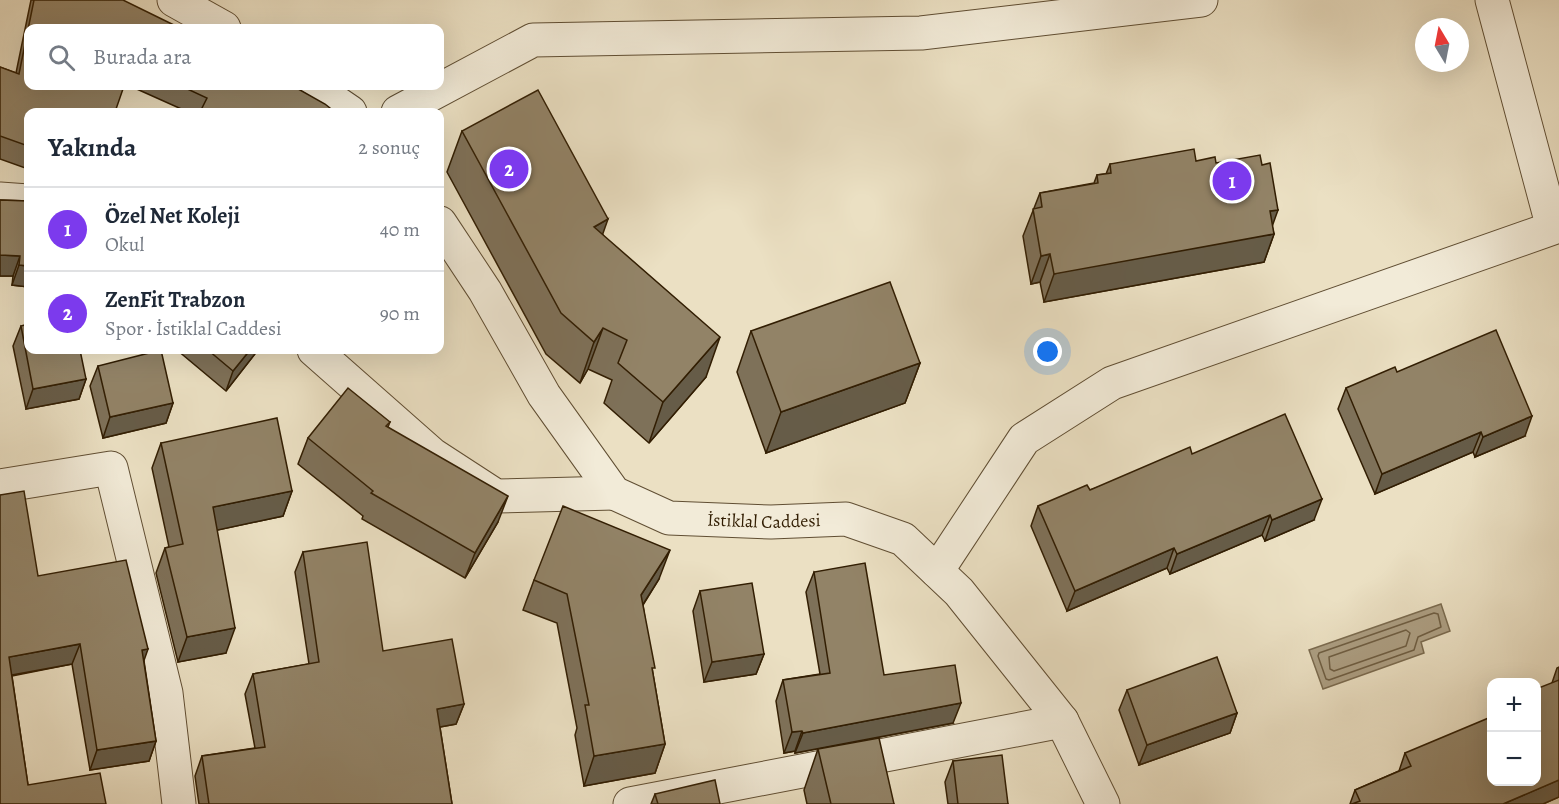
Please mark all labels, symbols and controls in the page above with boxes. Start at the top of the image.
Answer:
north arrow [1415,18,1469,72]
search box [24,24,444,90]
icon: search [45,41,78,74]
text: Burada ara [93,42,192,72]
text: Yakında [48,130,137,165]
text: 2 sonuç [358,134,420,161]
pin: 2 [490,146,528,192]
pin: 1 [1212,158,1252,204]
text: Özel Net Koleji [105,201,240,231]
text: 1 [64,216,71,243]
text: 40 m [380,216,420,243]
text: Okul [105,231,144,258]
text: ZenFit Trabzon [105,285,245,315]
text: 2 [63,300,72,327]
text: 90 m [380,300,420,327]
text: Spor · İstiklal Caddesi [105,315,282,342]
your location [1033,337,1062,366]
street label: İstiklal Caddesi [707,508,821,534]
map controls [1487,678,1541,786]
button: + [1487,678,1541,732]
button: − [1487,732,1541,786]

